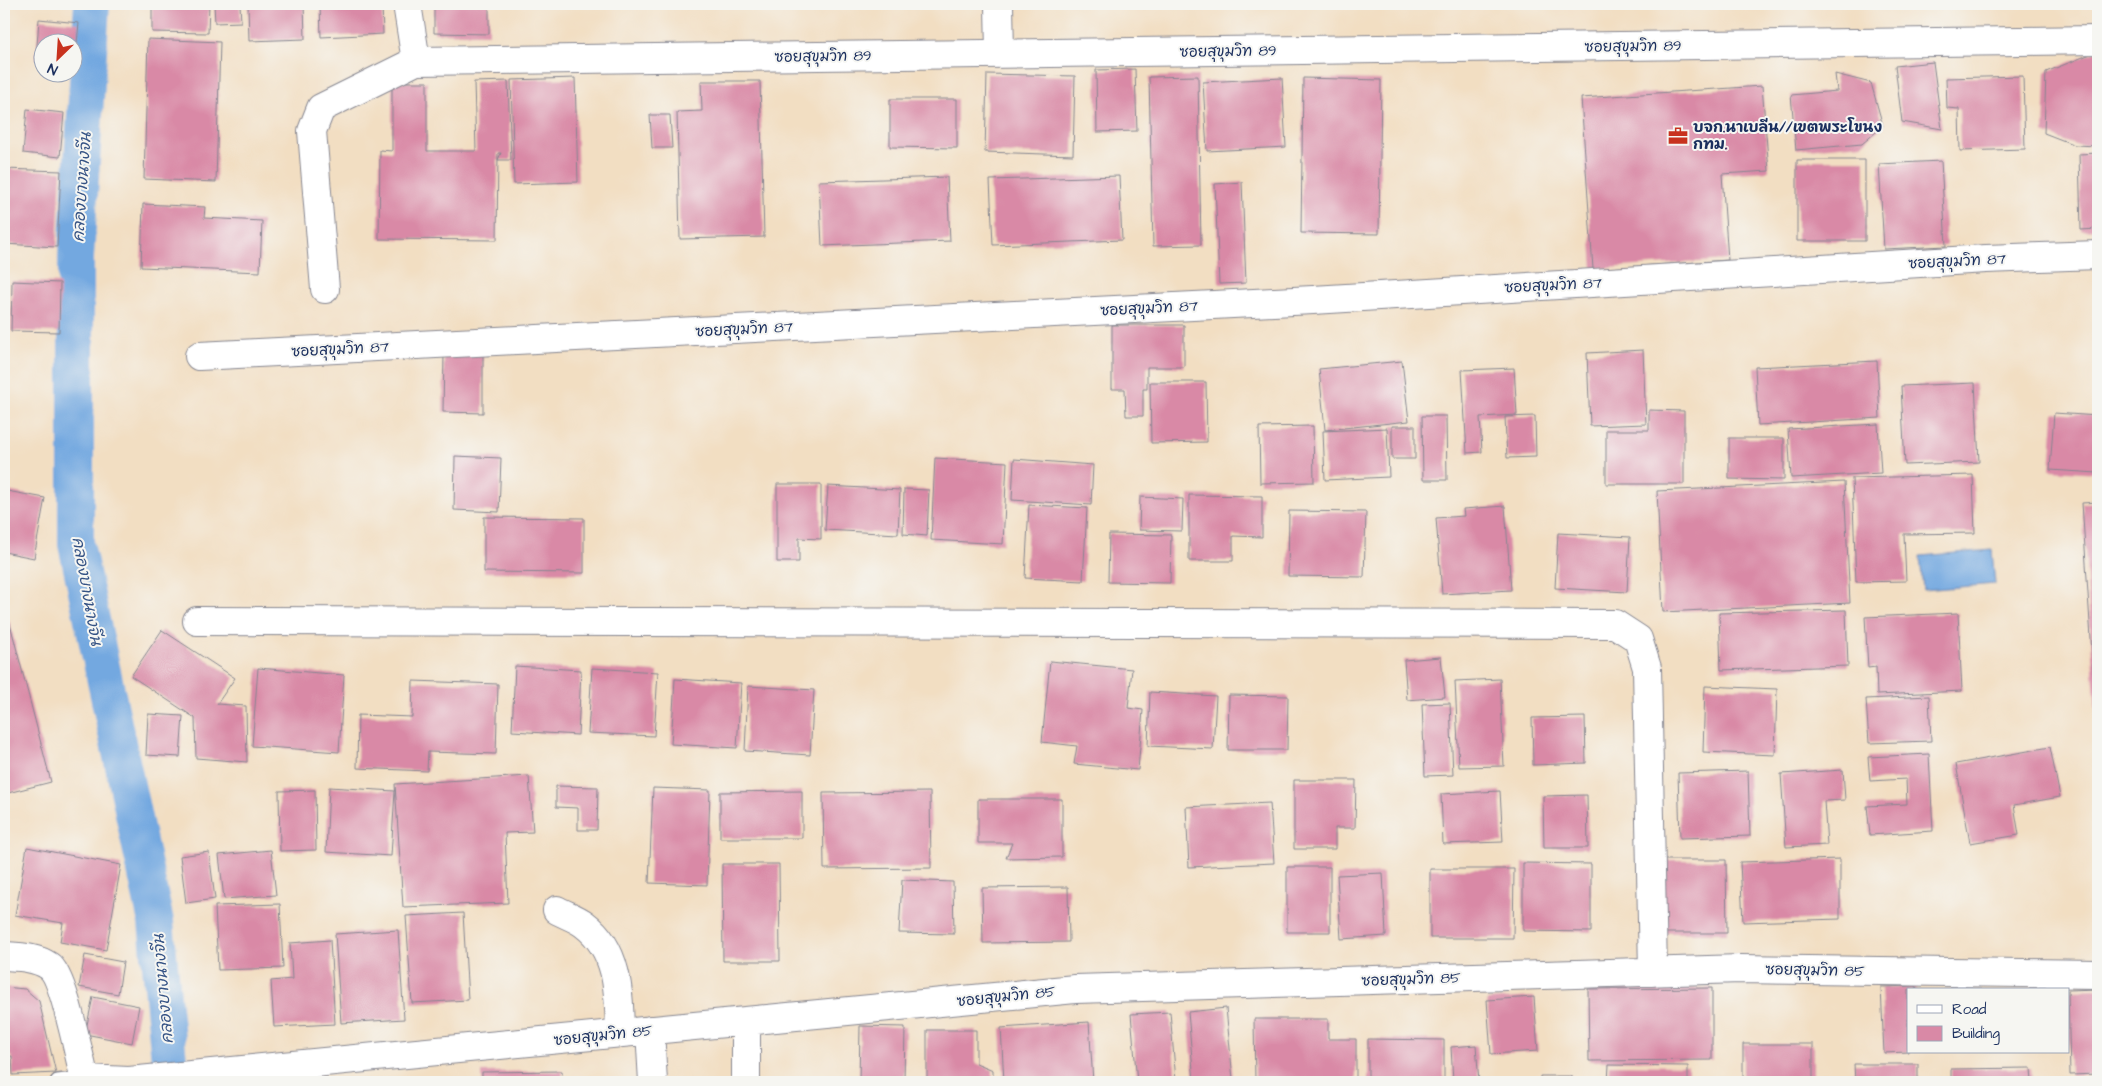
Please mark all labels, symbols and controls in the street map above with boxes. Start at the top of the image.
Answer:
north arrow [32,32,82,82]
street label: ซอยสุขุมวิท 89 [1584,35,1682,58]
street label: ซอยสุขุมวิท 89 [1179,40,1277,63]
street label: ซอยสุขุมวิท 89 [774,45,872,68]
text: N [45,58,61,80]
place label: บจก.นาเบลีน//เขตพระโขนง กทม. [1693,117,1882,155]
office icon: บจก.นาเบลีน//เขตพระโขนง กทม. [1667,125,1689,147]
water label: คลองบางนางจีน [67,130,97,243]
street label: ซอยสุขุมวิท 87 [1908,248,2006,275]
street label: ซอยสุขุมวิท 87 [1504,272,1602,299]
street label: ซอยสุขุมวิท 87 [1100,295,1198,322]
street label: ซอยสุขุมวิท 87 [695,316,793,343]
street label: ซอยสุขุมวิท 87 [291,336,389,363]
water label: คลองบางนางจีน [67,535,108,648]
water label: คลองบางนางจีน [147,932,179,1045]
street label: ซอยสุขุมวิท 85 [1765,959,1865,982]
street label: ซอยสุขุมวิท 85 [1361,967,1461,992]
street label: ซอยสุขุมวิท 85 [956,981,1057,1012]
legend [1907,988,2070,1054]
text: Road [1952,999,1987,1020]
street label: ซอยสุขุมวิท 85 [553,1020,654,1051]
text: Building [1952,1023,2000,1045]

